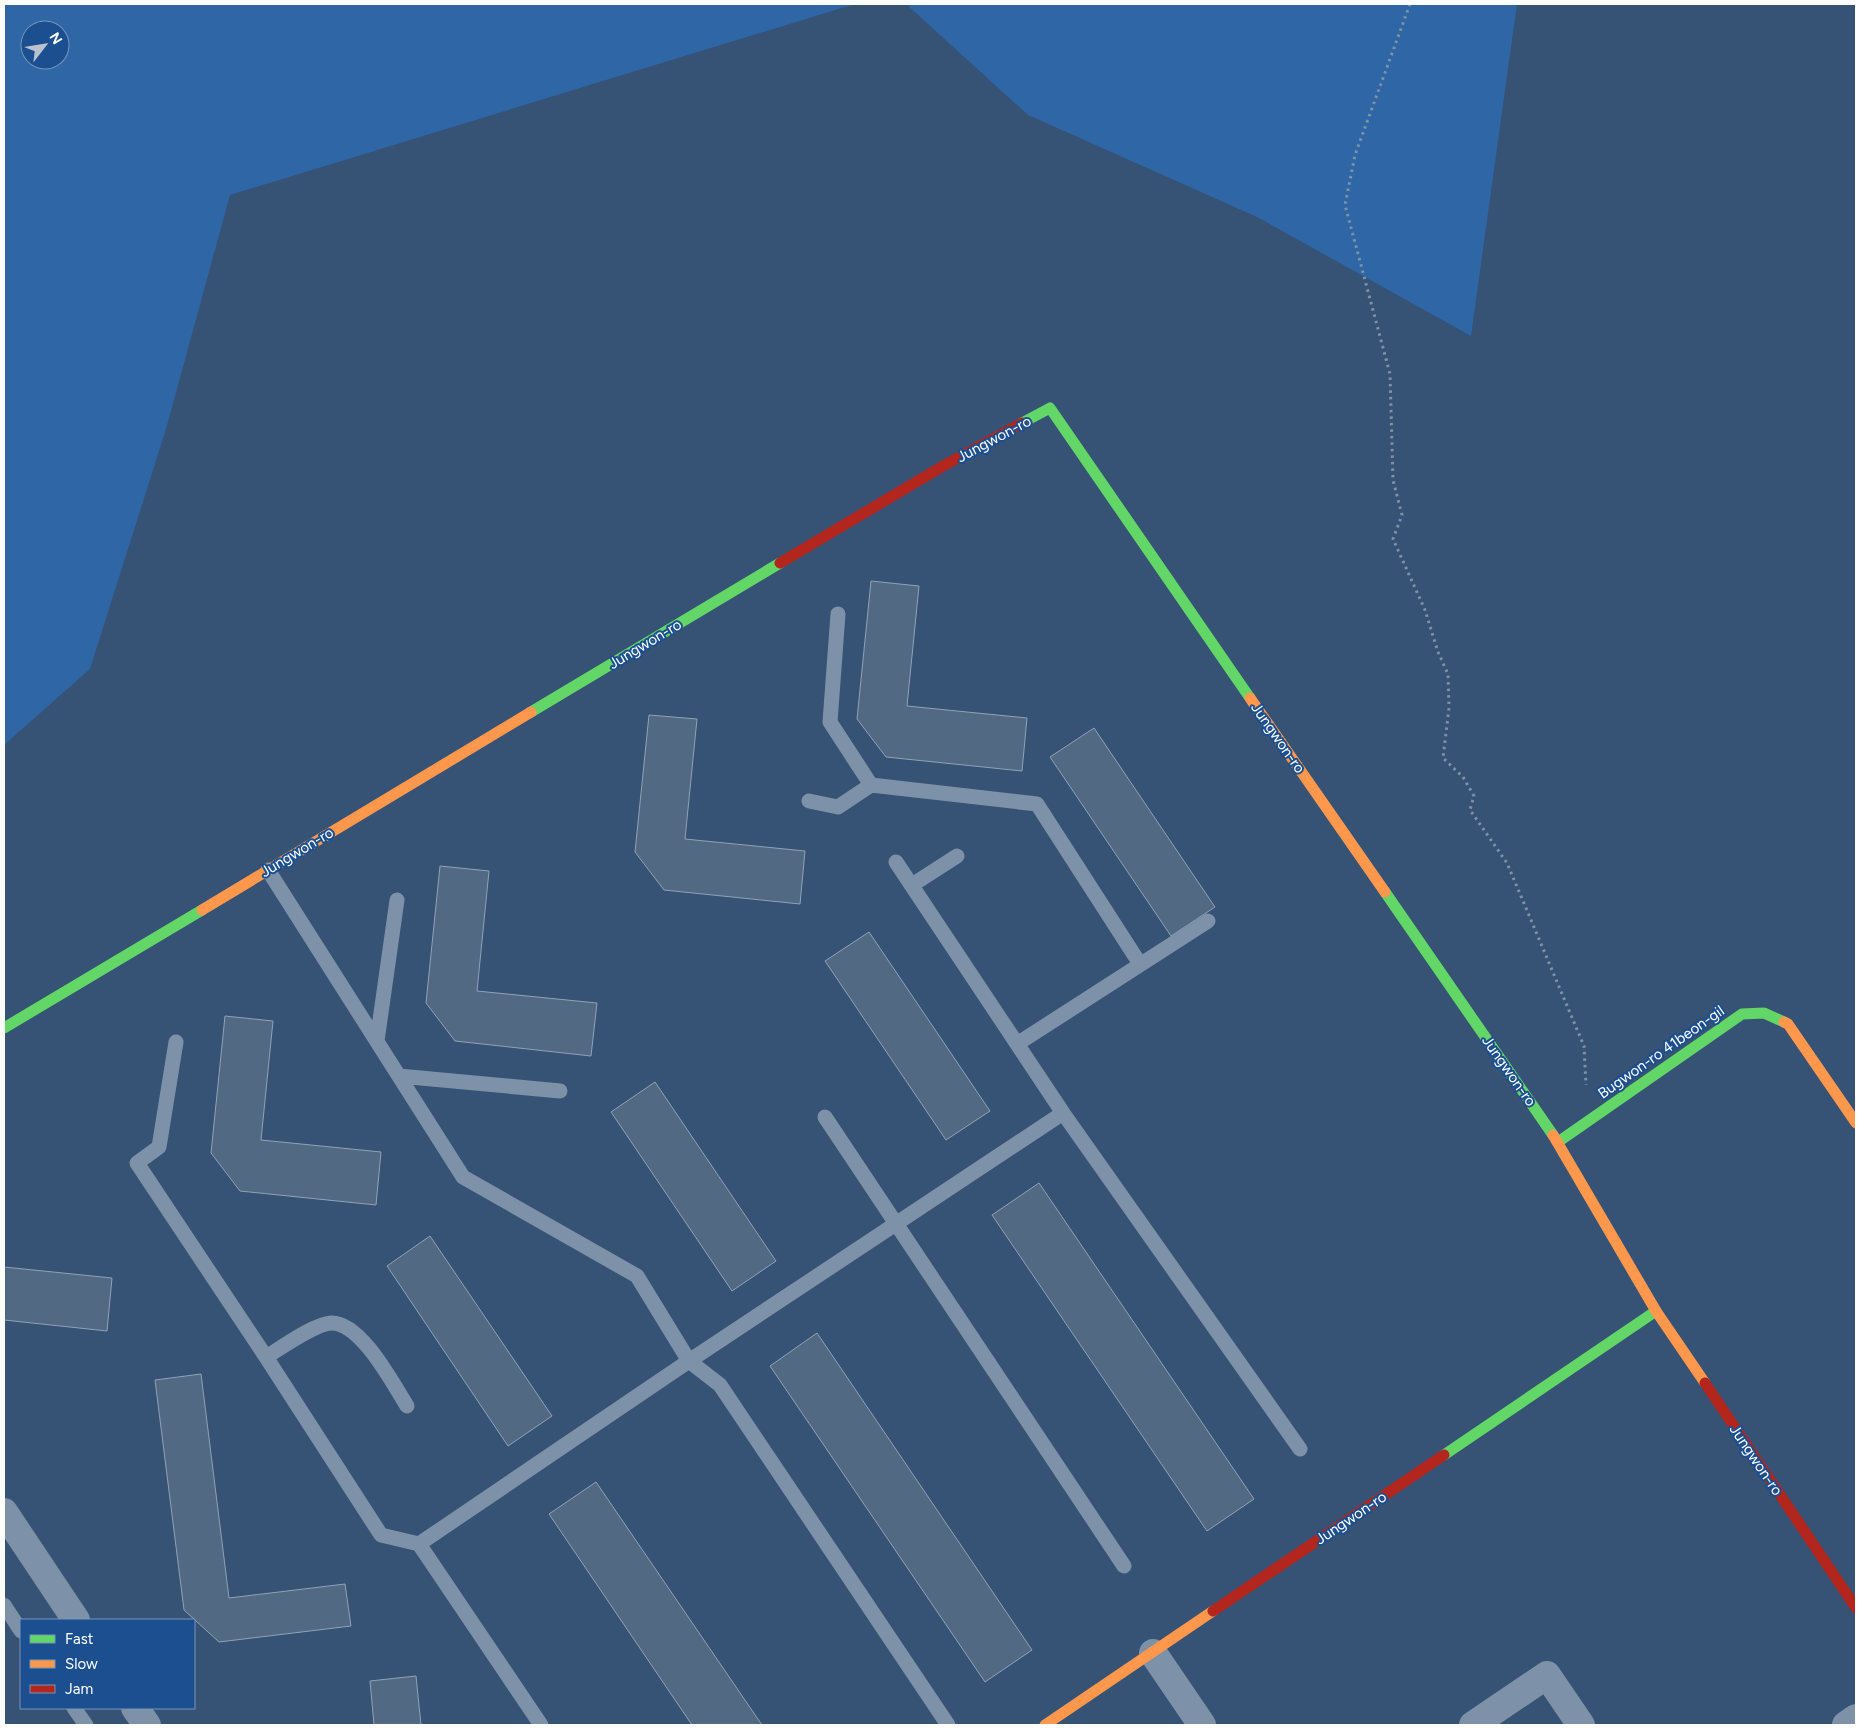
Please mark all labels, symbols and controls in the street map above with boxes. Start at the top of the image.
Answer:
north arrow [20,20,70,70]
text: N [46,30,66,48]
street label: Jungwon-ro [954,412,1035,466]
street label: Jungwon-ro [605,615,685,673]
street label: Jungwon-ro [1247,699,1309,777]
street label: Jungwon-ro [257,823,337,881]
street label: Bugwon-ro 41beon-gil [1594,1002,1728,1102]
street label: Jungwon-ro [1478,1032,1540,1110]
street label: Jungwon-ro [1726,1421,1787,1499]
street label: Jungwon-ro [1312,1487,1390,1548]
legend [20,1619,195,1709]
text: Fast [65,1630,94,1648]
text: Slow [65,1655,98,1673]
text: Jam [65,1680,93,1698]

